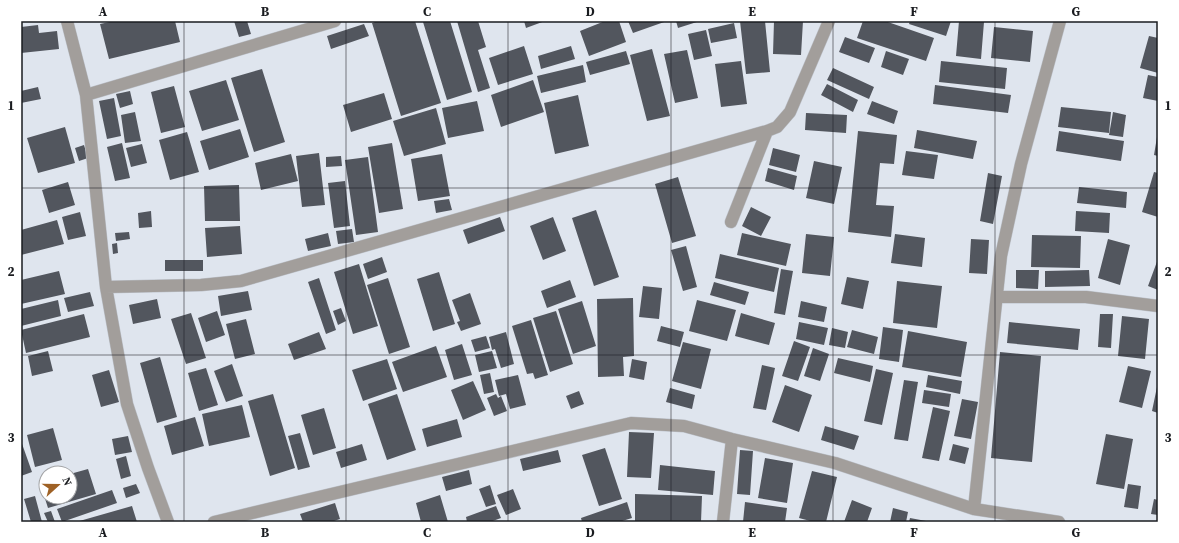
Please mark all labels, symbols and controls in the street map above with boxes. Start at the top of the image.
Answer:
text: A [99,3,108,20]
text: B [261,3,270,20]
text: C [423,3,431,20]
text: D [585,3,595,20]
text: E [748,3,756,20]
text: F [910,3,918,20]
text: G [1072,3,1081,20]
text: 1 [7,97,15,114]
text: 1 [1164,97,1172,114]
text: 2 [7,263,15,280]
text: 2 [1164,263,1172,280]
text: 3 [7,429,15,446]
text: 3 [1164,429,1172,446]
north arrow [38,465,78,505]
text: N [58,475,75,488]
text: A [99,524,108,541]
text: B [261,524,270,541]
text: C [423,524,431,541]
text: D [585,524,595,541]
text: E [748,524,756,541]
text: F [910,524,918,541]
text: G [1072,524,1081,541]

